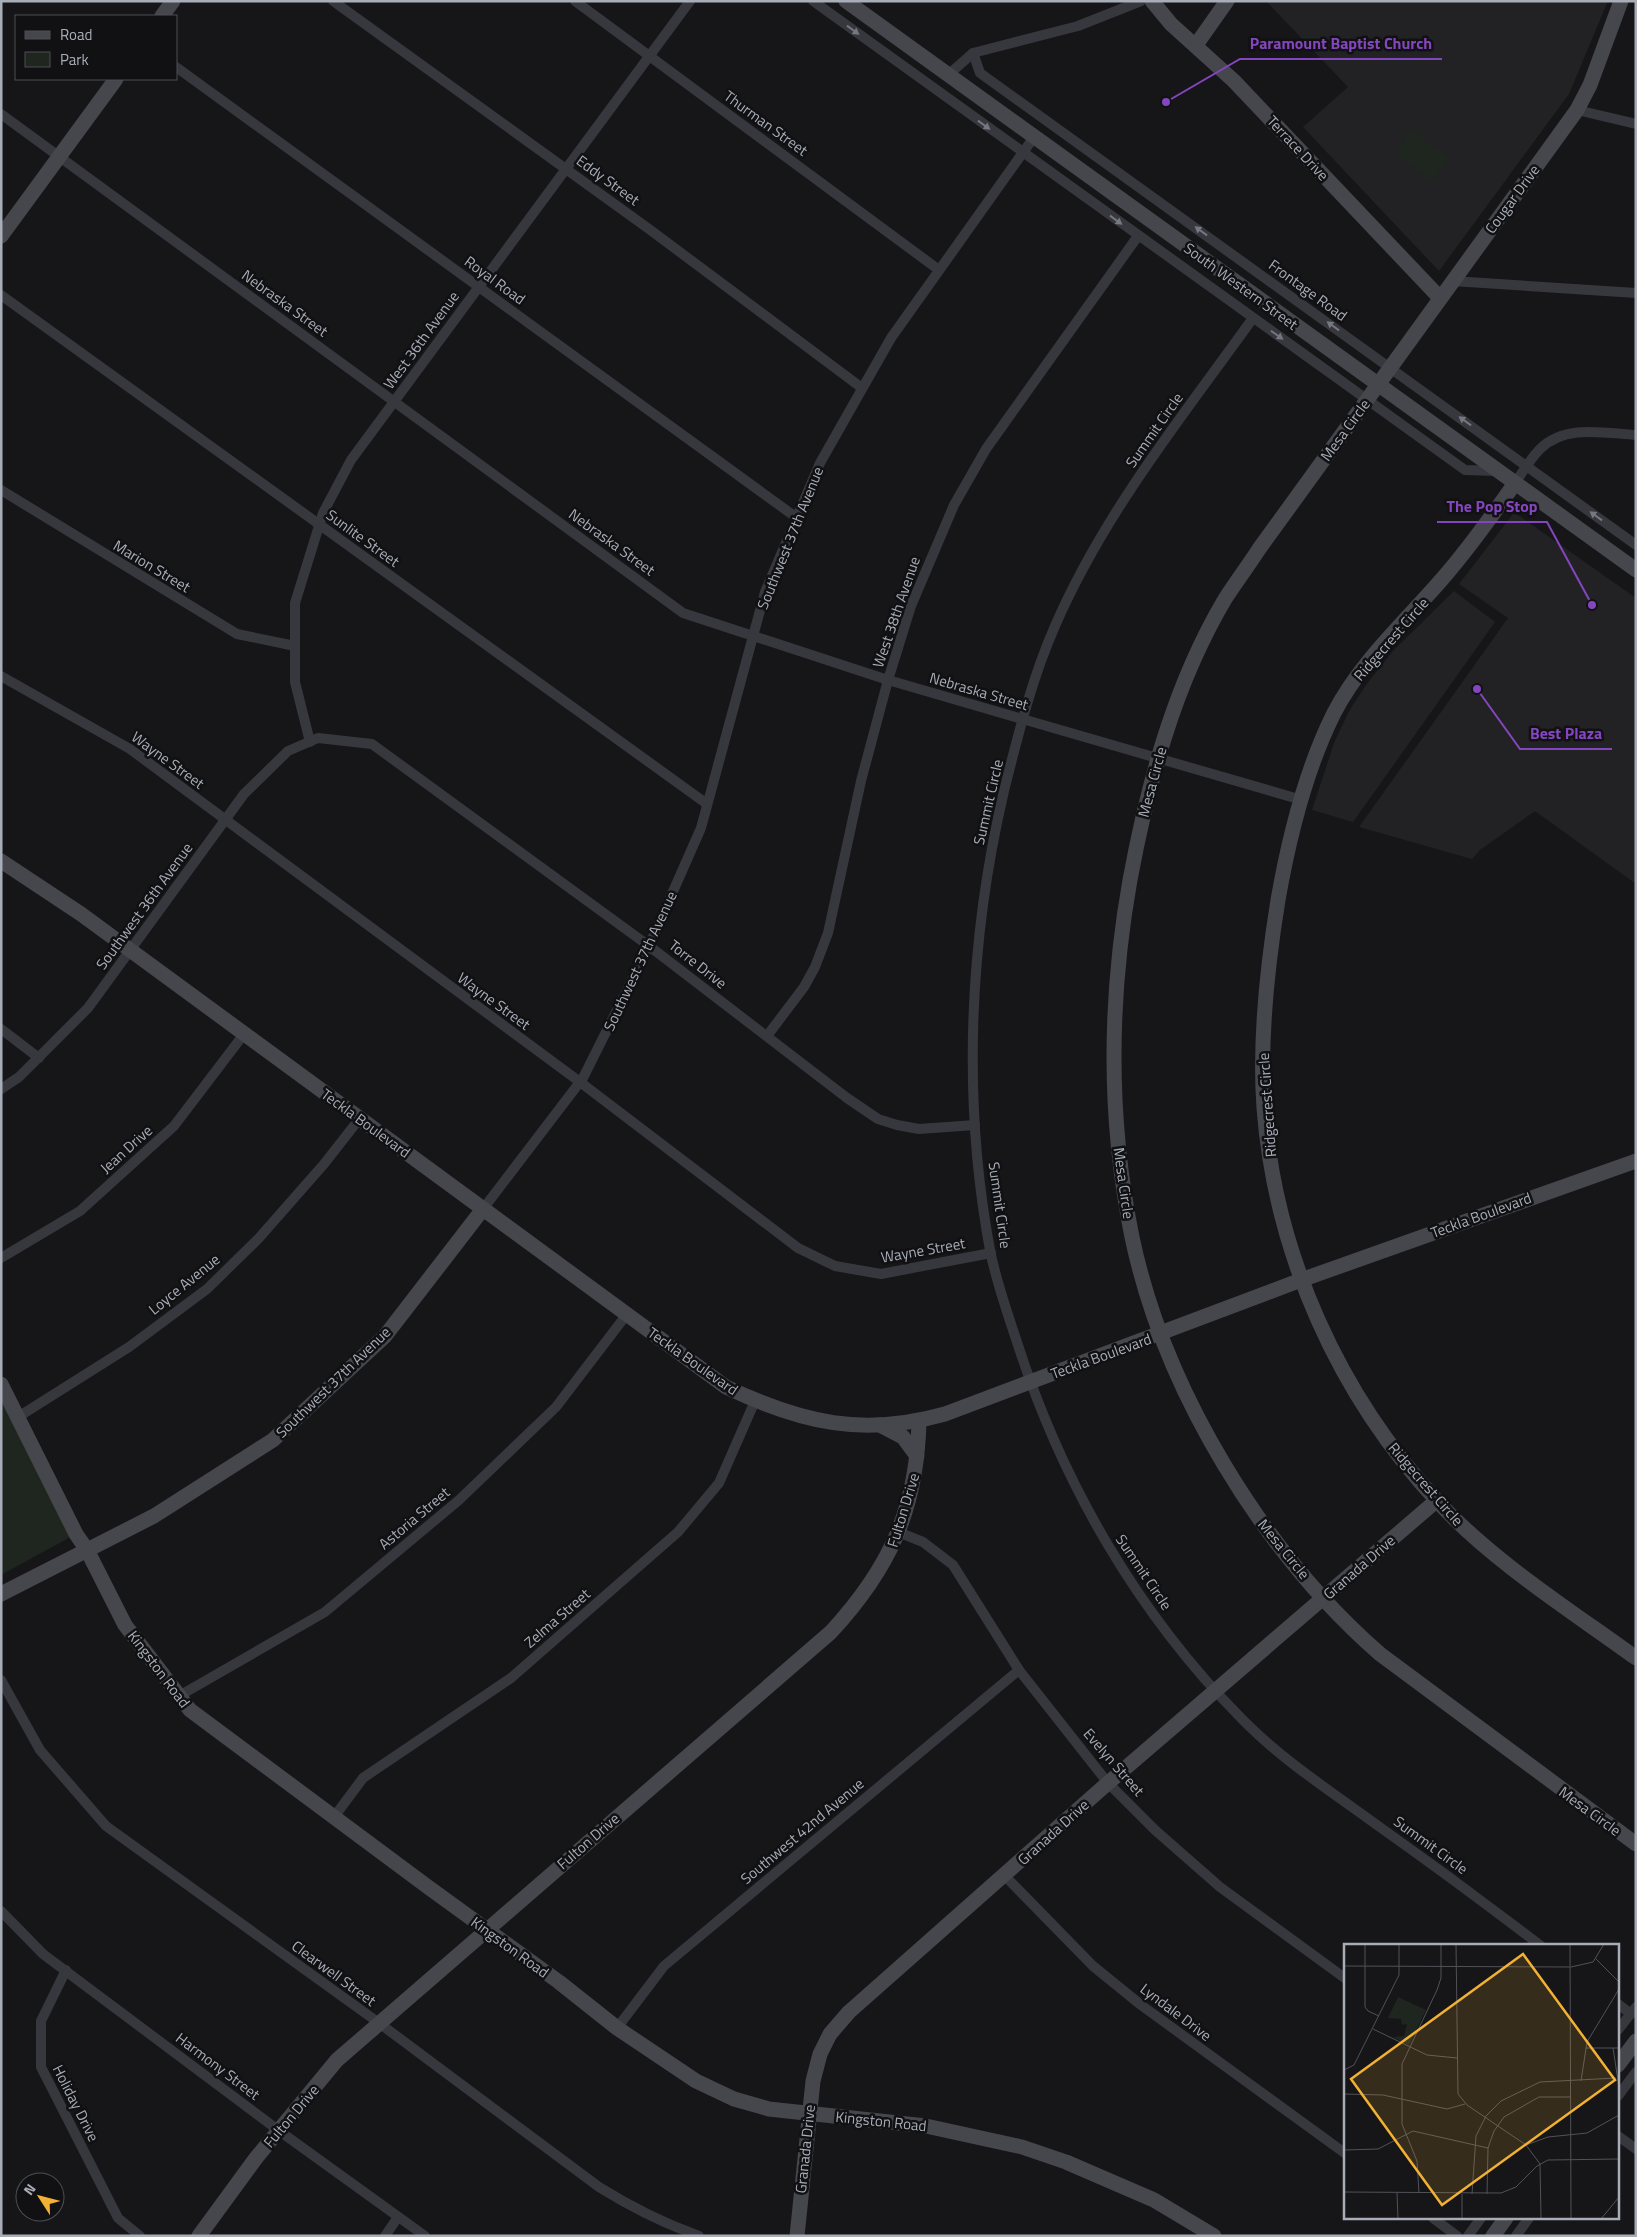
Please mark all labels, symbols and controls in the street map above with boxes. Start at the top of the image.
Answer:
legend [15,15,178,80]
text: Road [60,23,92,46]
one-way arrow [846,25,860,35]
callout: Paramount Baptist Church [1240,28,1442,59]
text: Paramount Baptist Church [1250,31,1432,55]
text: Park [60,48,89,71]
street label: Thurman Street [719,85,813,162]
street label: Terrace Drive [1262,110,1334,186]
one-way arrow [978,120,991,130]
street label: Eddy Street [572,149,645,211]
street label: Cougar Drive [1479,160,1545,238]
one-way arrow [1110,215,1123,225]
one-way arrow [1194,226,1207,236]
street label: South Western Street [1179,237,1303,336]
street label: Royal Road [460,250,530,310]
street label: Frontage Road [1264,254,1352,326]
street label: Nebraska Street [237,264,334,343]
street label: West 36th Avenue [377,286,465,394]
one-way arrow [1326,321,1339,331]
one-way arrow [1270,330,1283,340]
street label: Summit Circle [1120,388,1188,472]
street label: Mesa Circle [1315,394,1375,466]
one-way arrow [1458,416,1472,426]
street label: Southwest 37th Avenue [751,463,829,613]
callout: The Pop Stop [1437,491,1547,522]
text: The Pop Stop [1447,494,1538,518]
street label: Nebraska Street [564,503,661,582]
street label: Sunlite Street [322,504,405,573]
one-way arrow [1589,511,1603,521]
street label: Marion Street [109,534,196,599]
street label: West 38th Avenue [866,553,926,671]
street label: Ridgecrest Circle [1348,592,1434,686]
street label: Nebraska Street [927,666,1032,716]
callout: Best Plaza [1520,718,1612,749]
text: Best Plaza [1530,721,1602,745]
street label: Wayne Street [127,726,210,795]
street label: Mesa Circle [1132,744,1172,820]
street label: Summit Circle [967,757,1009,847]
street label: Southwest 36th Avenue [90,838,198,974]
street label: Southwest 37th Avenue [597,887,683,1035]
street label: Torre Drive [664,934,732,994]
street label: Wayne Street [453,967,536,1036]
street label: Ridgecrest Circle [1252,1052,1282,1158]
street label: Teckla Boulevard [316,1083,416,1163]
street label: Jean Drive [95,1119,157,1179]
street label: Mesa Circle [1108,1146,1140,1220]
street label: Summit Circle [983,1160,1017,1250]
street label: Teckla Boulevard [1427,1186,1535,1244]
street label: Wayne Street [879,1231,968,1269]
street label: Loyce Avenue [143,1248,225,1320]
street label: Southwest 37th Avenue [270,1321,396,1443]
street label: Teckla Boulevard [643,1321,743,1401]
street label: Teckla Boulevard [1047,1327,1155,1385]
street label: Ridgecrest Circle [1383,1437,1469,1531]
street label: Fulton Drive [881,1470,925,1550]
street label: Astoria Street [373,1481,455,1555]
street label: Mesa Circle [1252,1514,1316,1584]
street label: Summit Circle [1110,1529,1178,1615]
street label: Granada Drive [1318,1529,1400,1605]
street label: Zelma Street [519,1582,596,1653]
street label: Kingston Road [122,1626,196,1712]
street label: Evelyn Street [1078,1723,1151,1802]
street label: Southwest 42nd Avenue [735,1772,869,1890]
street label: Mesa Circle [1554,1781,1626,1841]
street label: Granada Drive [1012,1794,1094,1870]
street label: Fulton Drive [552,1807,624,1875]
street label: Summit Circle [1389,1810,1473,1880]
street label: Kingston Road [466,1911,554,1983]
street label: Clearwell Street [287,1934,382,2012]
inset map [1344,1944,1620,2220]
street label: Lyndale Drive [1135,1977,1217,2047]
street label: Harmony Street [171,2027,266,2106]
street label: Holiday Drive [47,2061,105,2145]
street label: Fulton Drive [258,2079,324,2153]
street label: Granada Drive [789,2104,821,2194]
street label: Kingston Road [834,2105,928,2137]
north arrow [15,2172,65,2222]
text: N [18,2179,40,2199]

